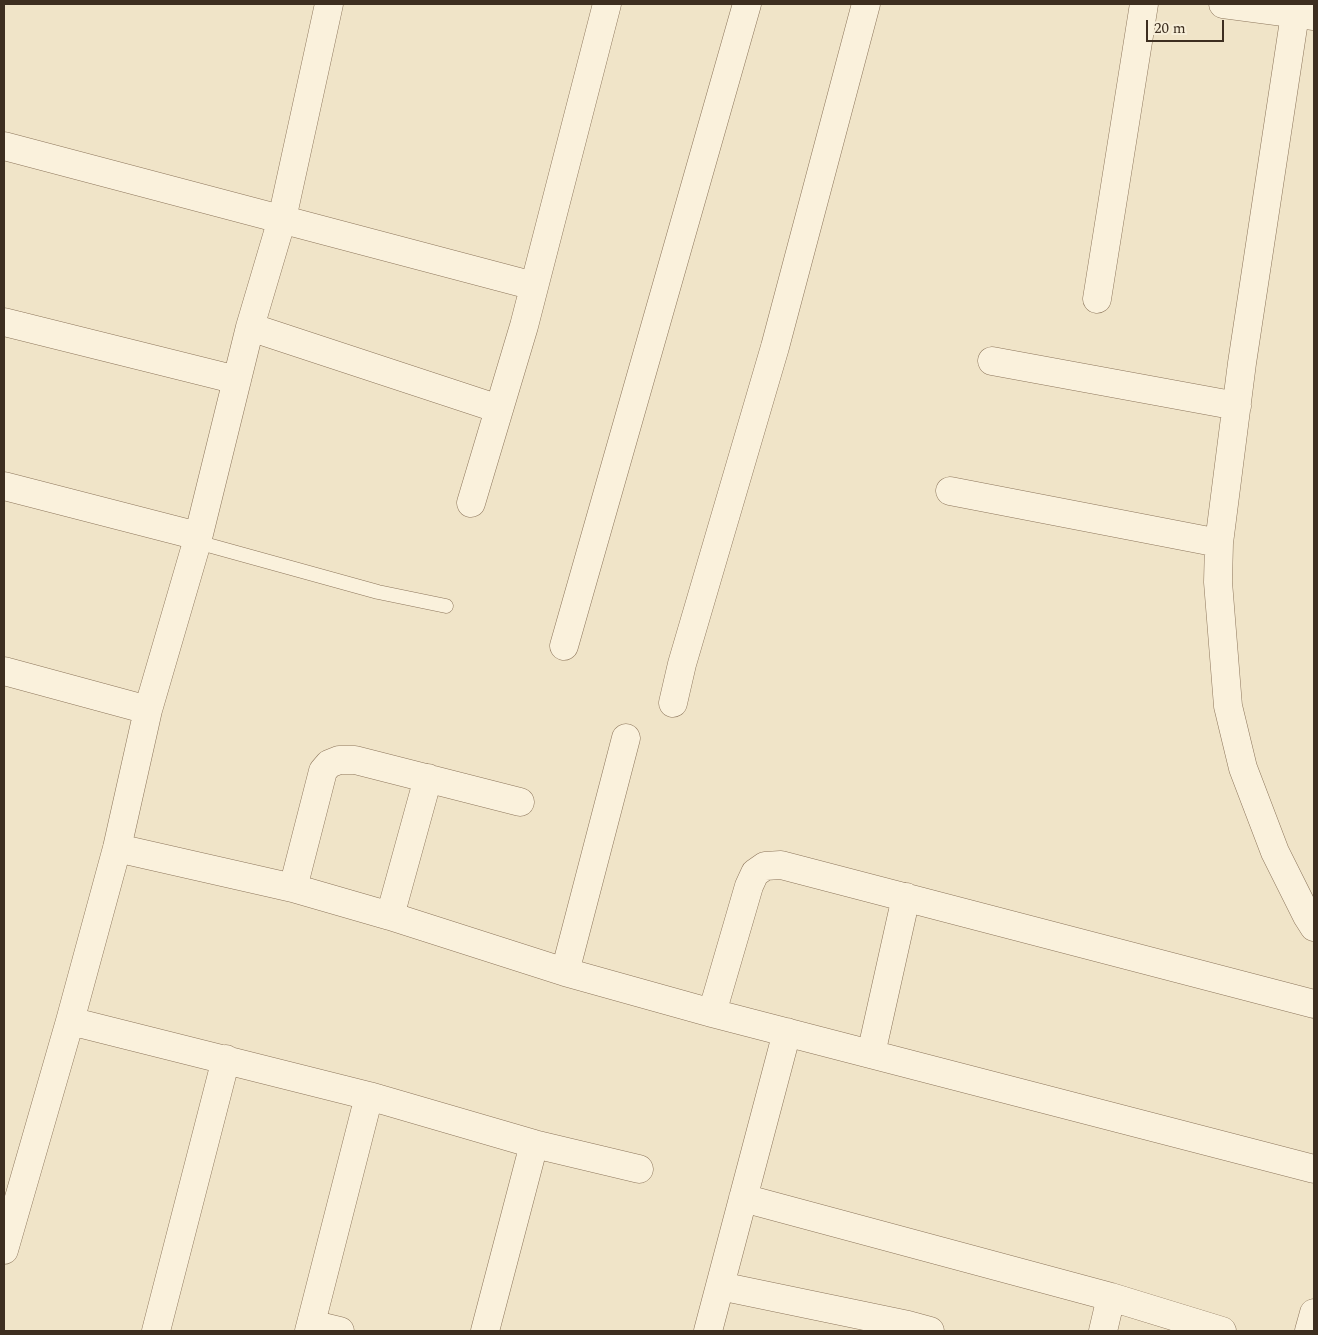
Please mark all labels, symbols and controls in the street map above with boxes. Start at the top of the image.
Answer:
scale bar [1148,10,1226,42]
text: 20 m [1154,17,1186,40]

